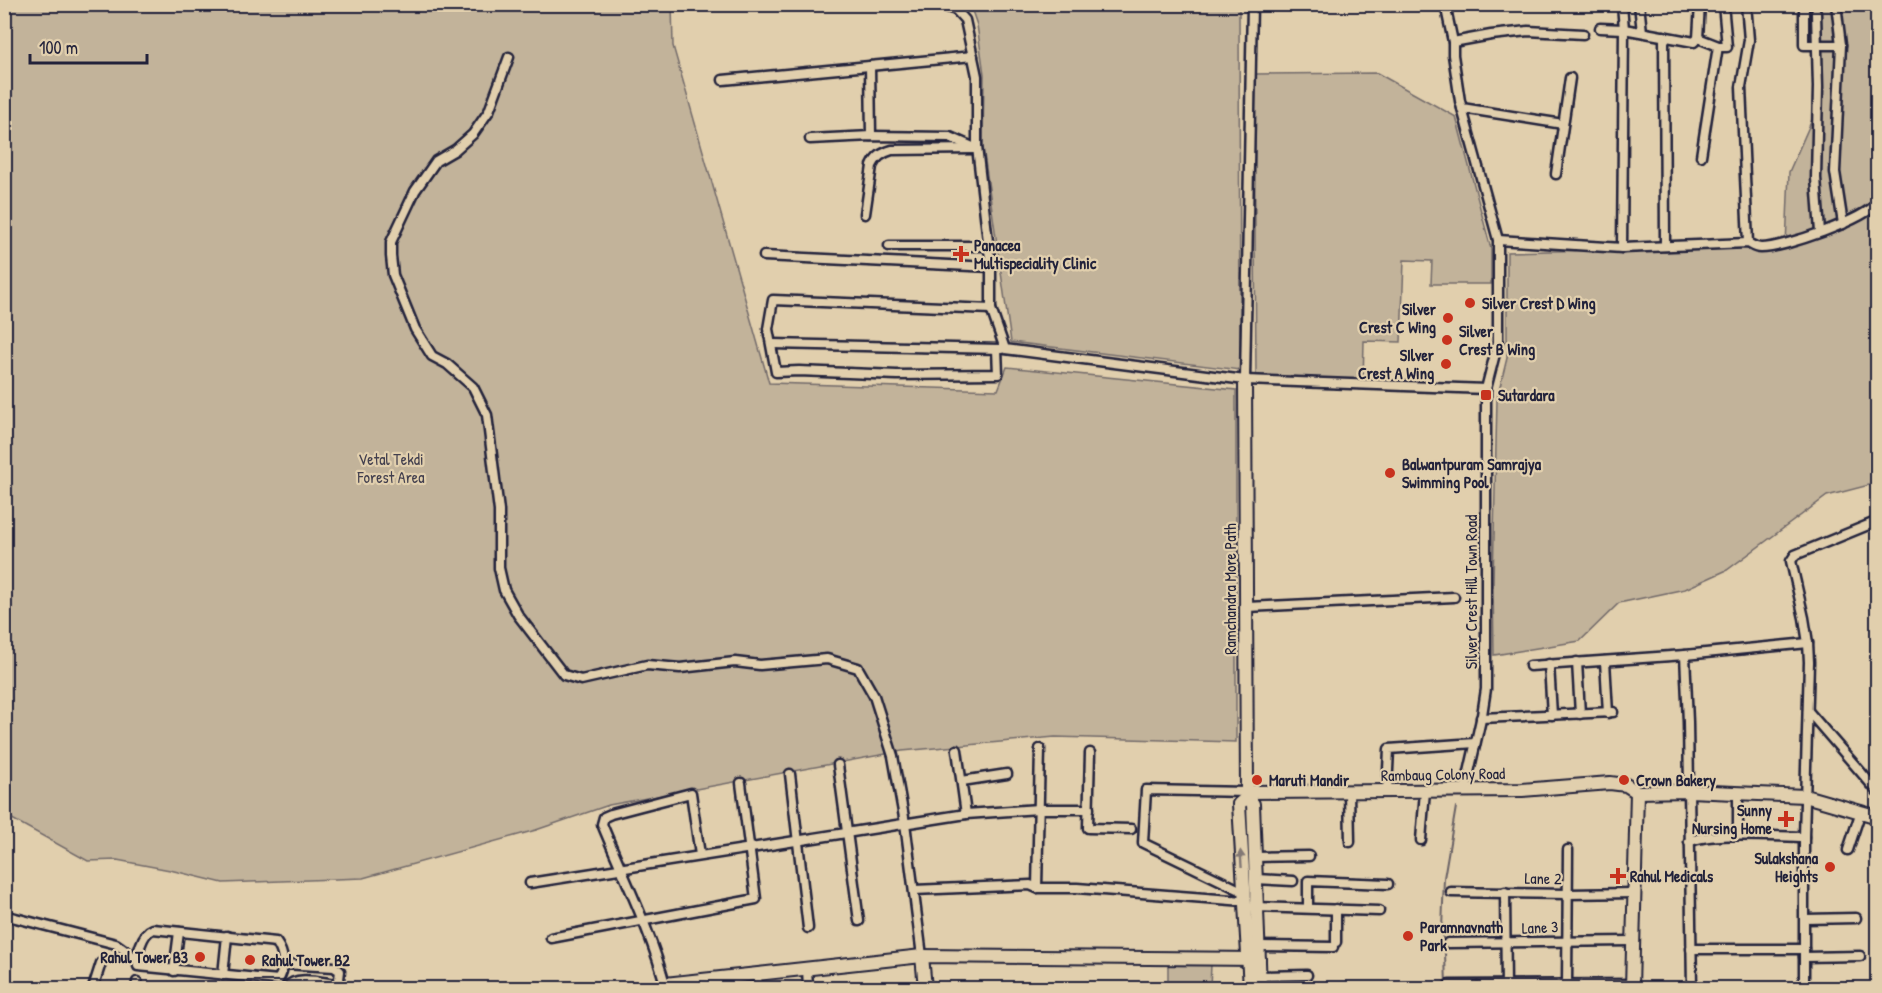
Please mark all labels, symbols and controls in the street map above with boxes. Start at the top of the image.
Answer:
scale bar [30,27,147,65]
text: 100 m [39,35,78,60]
place label: Panacea Multispeciality Clinic [974,234,1097,275]
marker: Panacea Multispeciality Clinic [952,245,970,263]
place label: Silver Crest D Wing [1482,292,1596,315]
marker: Silver Crest D Wing [1463,296,1477,310]
place label: Silver Crest C Wing [1359,298,1437,339]
marker: Silver Crest C Wing [1441,311,1455,325]
place label: Silver Crest B Wing [1459,320,1535,361]
marker: Silver Crest B Wing [1440,333,1454,347]
place label: SIlver Crest A Wing [1358,344,1435,385]
marker: SIlver Crest A Wing [1439,357,1453,371]
place label: Sutardara [1498,384,1555,406]
marker: Sutardara [1479,388,1493,402]
park label: Vetal Tekdi Forest Area [357,448,424,488]
place label: Balwantpuram Samrajya Swimming Pool [1402,453,1542,494]
marker: Balwantpuram Samrajya Swimming Pool [1383,466,1397,480]
street label: Silver Crest Hill Town Road [1460,515,1482,669]
street label: Ramchandra More Path [1219,523,1241,655]
street label: Rambaug Colony Road [1381,762,1505,786]
place label: Maruti Mandir [1269,769,1350,791]
place label: Crown Bakery [1636,769,1716,792]
marker: Maruti Mandir [1250,773,1264,787]
marker: Crown Bakery [1617,773,1631,787]
place label: Sunny Nursing Home [1692,799,1773,840]
marker: Sunny Nursing Home [1777,810,1795,828]
place label: Sulakshana Heights [1754,847,1819,888]
one-way arrow [1237,849,1246,868]
marker: Sulakshana Heights [1823,860,1837,874]
place label: Rahul Medicals [1630,865,1714,887]
street label: Lane 2 [1524,867,1562,889]
marker: Rahul Medicals [1611,869,1625,883]
street label: Lane 3 [1521,915,1559,939]
place label: Paramnavnath Park [1420,916,1503,956]
marker: Paramnavnath Park [1401,929,1415,943]
place label: Rahul Tower B3 [101,946,188,968]
place label: Rahul Tower B2 [262,949,350,971]
marker: Rahul Tower B3 [193,950,207,964]
marker: Rahul Tower B2 [243,953,257,967]

